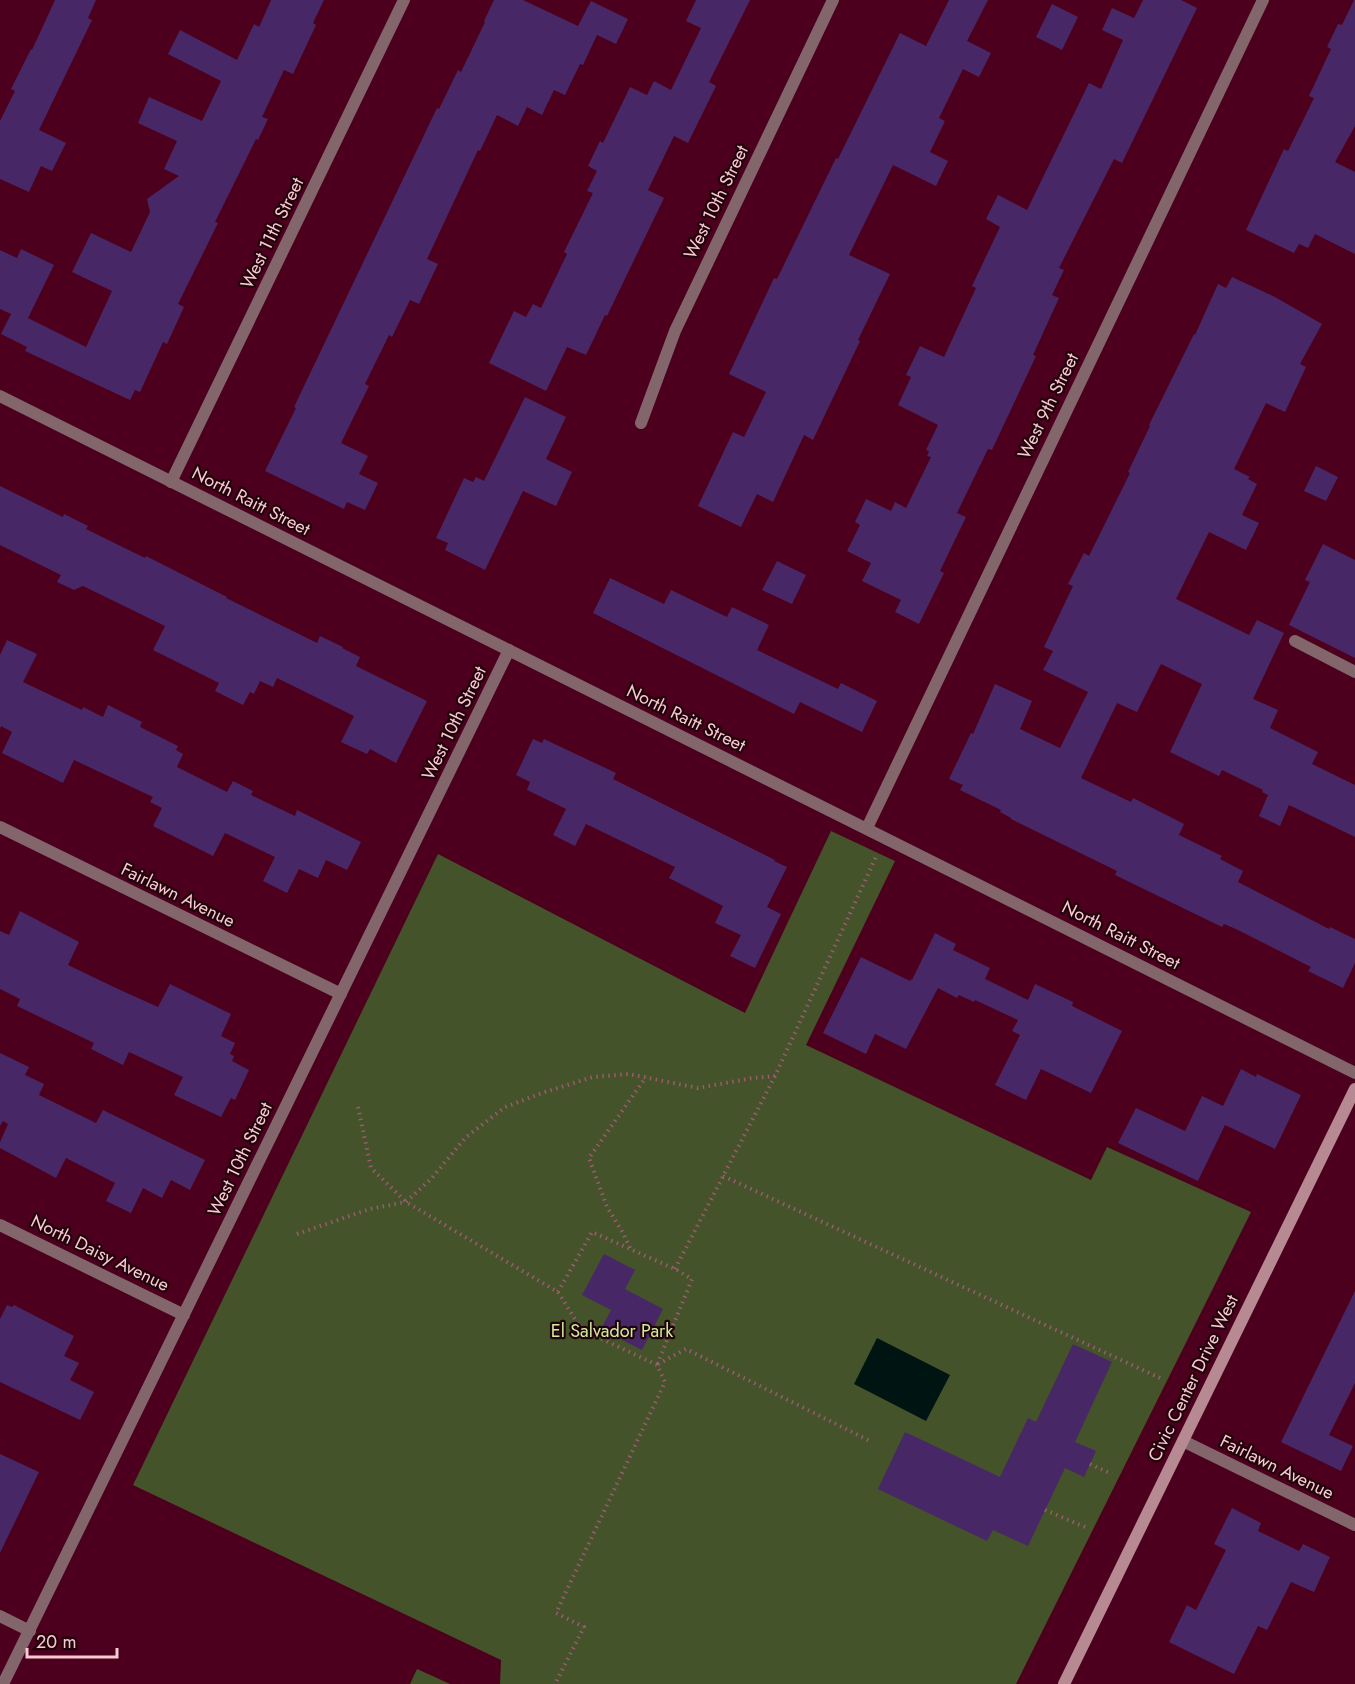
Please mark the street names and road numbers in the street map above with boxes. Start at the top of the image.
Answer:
street label: West 10th Street [677,140,755,263]
street label: West 11th Street [234,172,310,293]
street label: West 9th Street [1011,348,1085,463]
street label: North Raitt Street [187,460,315,542]
street label: West 10th Street [415,661,493,784]
street label: North Raitt Street [622,678,751,758]
street label: Fairlawn Avenue [117,856,239,934]
street label: North Raitt Street [1057,894,1185,976]
street label: West 10th Street [201,1097,279,1220]
street label: North Daisy Avenue [26,1208,174,1298]
street label: Civic Center Drive West [1141,1290,1245,1466]
street label: Fairlawn Avenue [1216,1428,1338,1506]

